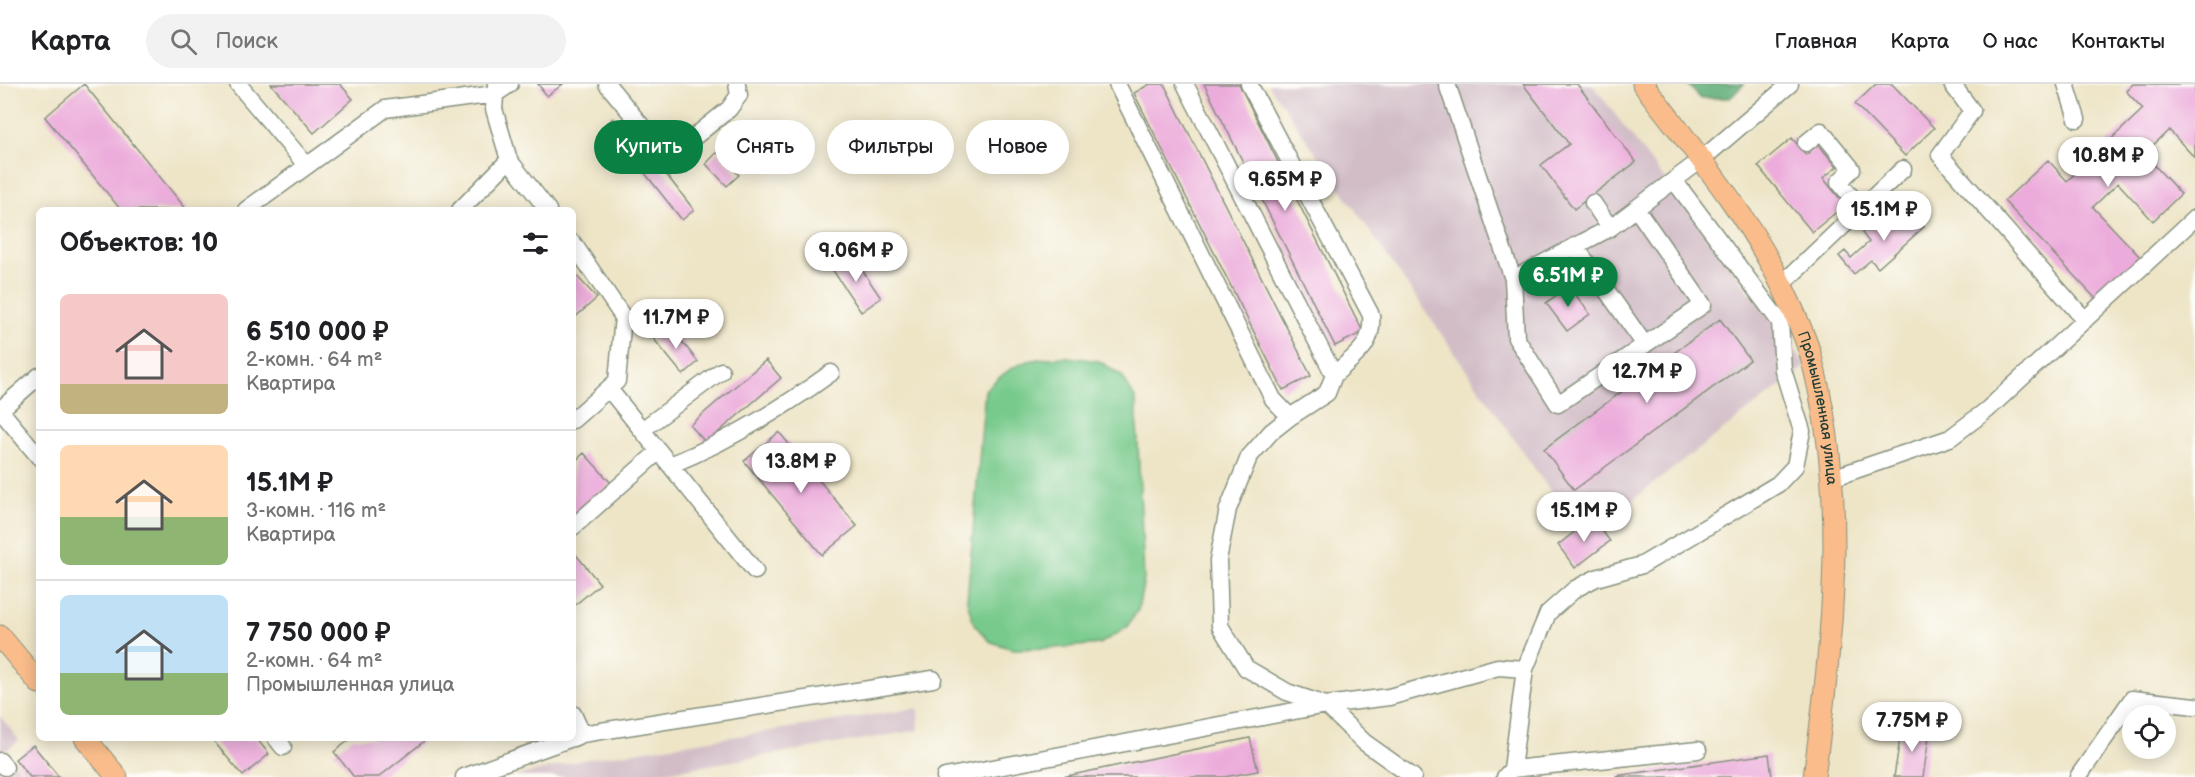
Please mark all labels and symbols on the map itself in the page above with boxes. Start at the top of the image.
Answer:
pin: 10.8M ₽ [2053,137,2163,188]
pin: 9.65M ₽ [1230,161,1340,212]
pin: 15.1M ₽ [1829,191,1939,242]
pin: 9.06M ₽ [801,232,911,283]
pin: 6.51M ₽ [1513,257,1623,308]
pin: 11.7M ₽ [621,299,731,350]
street label: Промышленная улица [1793,329,1841,486]
pin: 12.7M ₽ [1592,353,1702,404]
pin: 13.8M ₽ [746,443,856,494]
pin: 15.1M ₽ [1529,492,1639,543]
pin: 7.75M ₽ [1857,702,1967,753]

